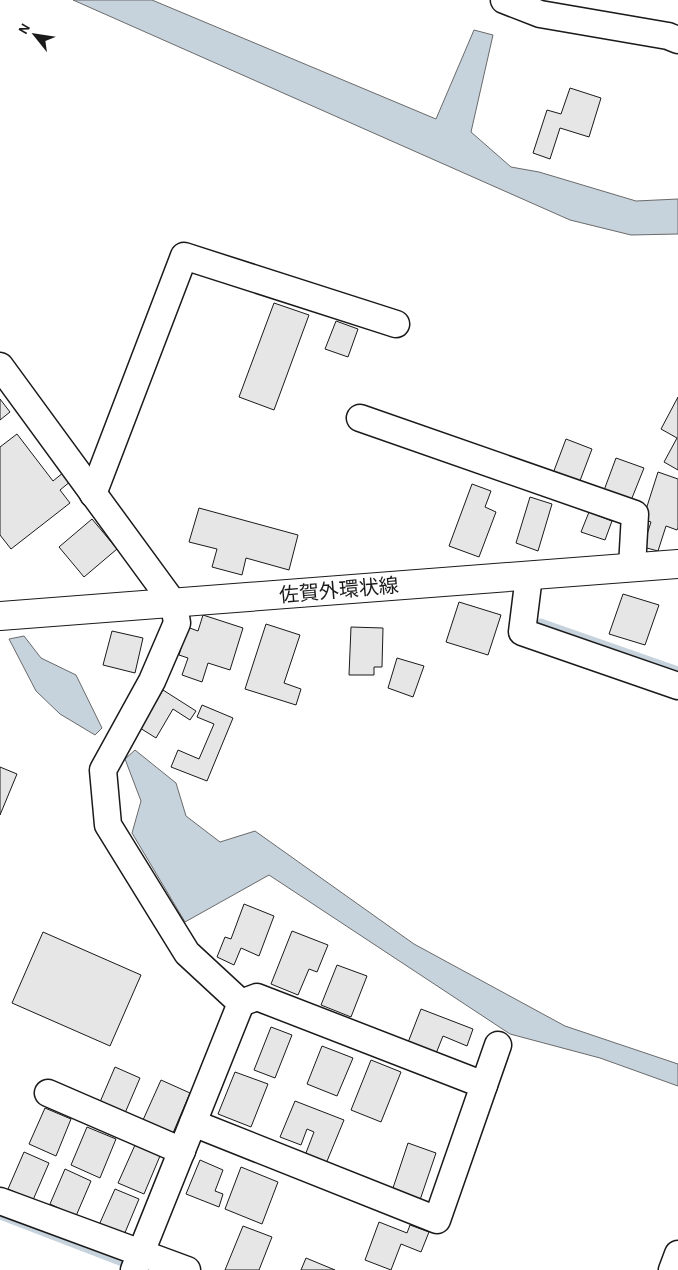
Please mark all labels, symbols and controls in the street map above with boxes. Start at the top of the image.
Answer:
north arrow [10,10,60,60]
text: N [16,21,33,37]
street label: 佐賀外環状線 [278,574,400,606]

